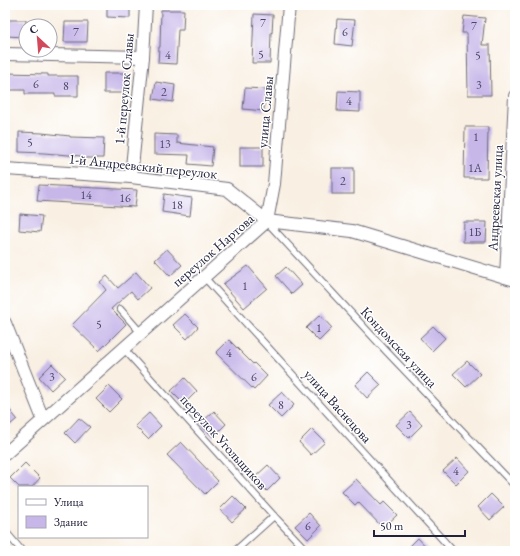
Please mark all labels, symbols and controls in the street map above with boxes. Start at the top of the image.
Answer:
house number: 7 [260,15,266,31]
north arrow [18,18,58,58]
house number: 7 [471,18,477,34]
text: С [27,21,40,37]
house number: 7 [73,24,79,40]
house number: 6 [342,24,348,40]
street label: 1-й переулок Славы [110,32,138,145]
house number: 5 [258,46,264,62]
house number: 4 [165,47,171,63]
house number: 5 [475,47,481,63]
street label: улица Славы [253,75,277,149]
house number: 6 [33,76,39,92]
house number: 3 [476,77,482,93]
house number: 8 [63,78,69,94]
house number: 2 [161,84,167,100]
house number: 4 [346,93,352,109]
house number: 1 [473,129,479,145]
house number: 5 [27,134,33,150]
house number: 13 [159,136,171,152]
street label: Андреевская улица [483,144,507,253]
street label: 1-й Андреевский переулок [68,149,218,183]
house number: 1А [468,160,483,176]
house number: 2 [340,173,346,189]
house number: 14 [80,187,92,203]
house number: 16 [119,190,131,206]
house number: 18 [171,197,183,213]
street label: переулок Нартова [168,209,258,290]
house number: 1Б [469,224,481,240]
house number: 1 [242,278,248,294]
street label: Кондомская улица [357,303,441,392]
house number: 5 [96,316,102,332]
house number: 1 [316,320,322,336]
house number: 4 [226,345,232,361]
street label: улица Васнецова [300,365,376,447]
house number: 3 [49,369,55,385]
house number: 6 [251,369,257,385]
street label: переулок Угольщиков [177,391,272,493]
house number: 8 [278,397,284,413]
house number: 3 [406,417,412,433]
house number: 4 [453,463,459,479]
legend [18,486,148,538]
text: Улица [53,494,84,510]
scale bar [374,512,465,538]
text: Здание [54,514,88,530]
house number: 6 [305,518,311,534]
text: 50 m [380,518,404,534]

